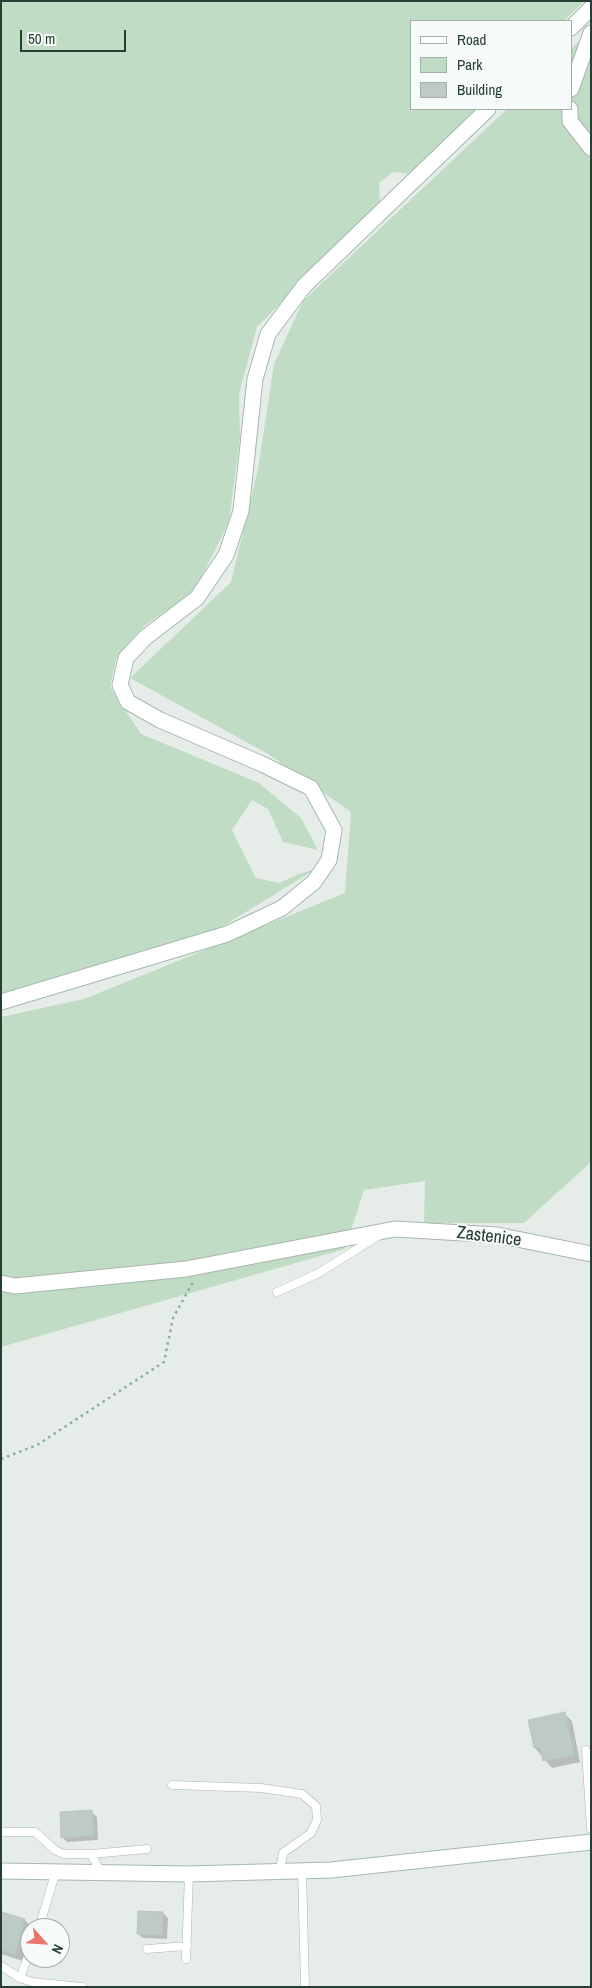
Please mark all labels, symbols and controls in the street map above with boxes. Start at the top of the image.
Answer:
scale bar [22,20,129,52]
legend [410,20,572,110]
text: 50 m [28,28,55,49]
text: Road [457,29,486,50]
text: Park [457,54,482,75]
text: Building [457,79,502,100]
street label: Zastenice [456,1222,522,1252]
north arrow [20,1918,70,1968]
text: N [48,1941,67,1957]

